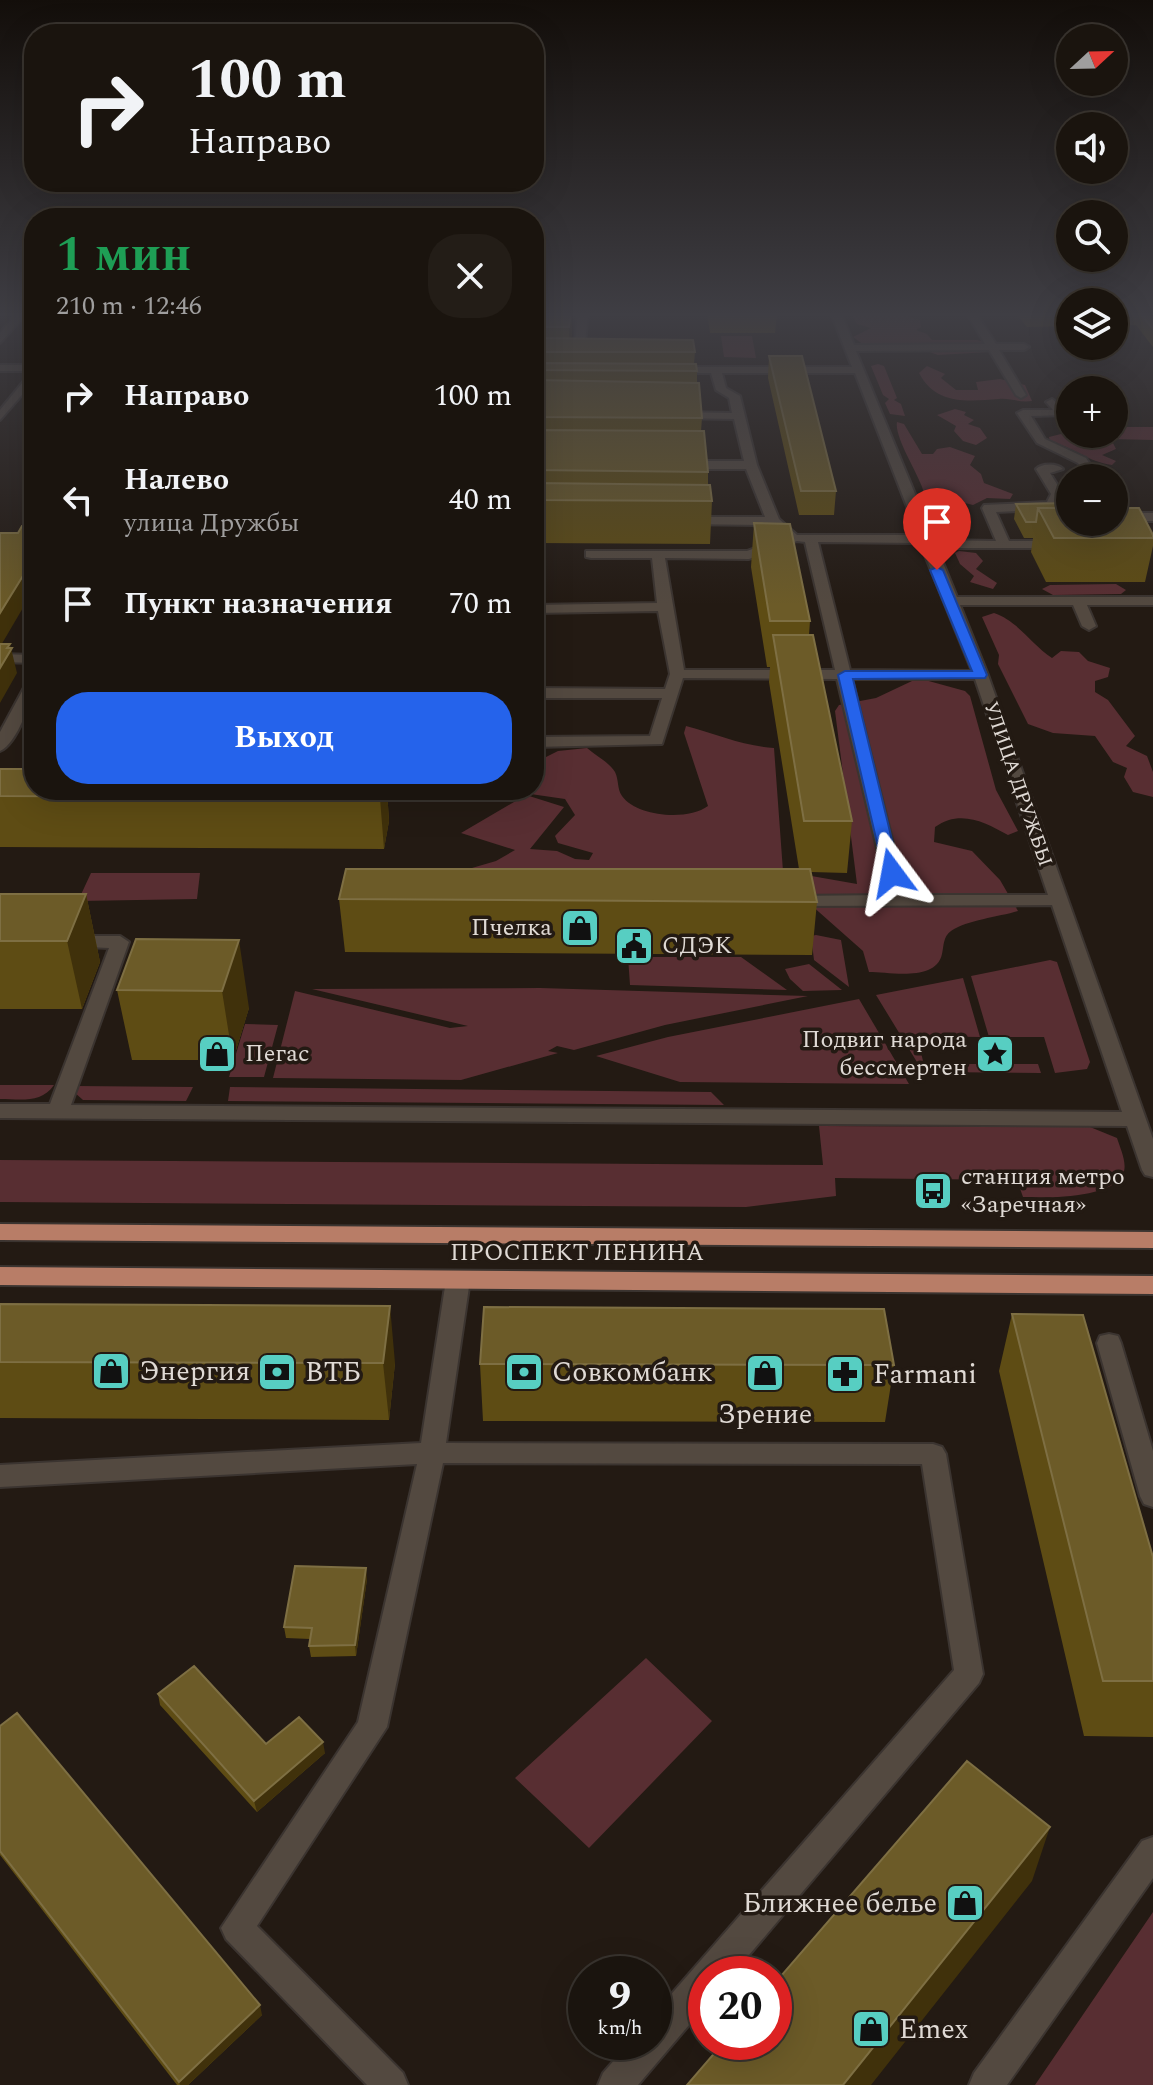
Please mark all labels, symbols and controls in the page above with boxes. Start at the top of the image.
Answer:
north arrow [1056,24,1128,96]
map controls [1056,24,1128,536]
text: 100 m [188,38,347,123]
icon: right [56,56,160,160]
button: sound [1056,112,1128,184]
text: Направо [188,115,331,170]
button: search [1056,200,1128,272]
text: 1 мин [56,219,191,292]
button: close [428,234,512,318]
text: 210 m · 12:46 [56,286,202,326]
button: layers [1056,288,1128,360]
text: Направо [124,373,249,419]
text: 100 m [434,373,512,419]
icon: right [56,374,100,418]
button: + [1056,376,1128,448]
text: Налево [124,457,229,503]
button: − [1056,464,1128,536]
text: 40 m [449,477,512,523]
icon: left [56,478,100,522]
pin [903,488,971,570]
icon: arrive [915,500,959,544]
text: улица Дружбы [124,503,300,543]
text: Пункт назначения [124,581,392,627]
text: 70 m [449,581,512,627]
icon: arrive [56,582,100,626]
button: Выход [56,692,512,784]
street label: УЛИЦА ДРУЖБЫ [976,697,1060,871]
position arrow [850,831,934,915]
shop icon: Пчелка [559,907,601,949]
place label: Пчелка [471,910,552,946]
public building icon: СДЭК [613,925,655,967]
place label: СДЭК [662,928,732,964]
place label: Подвиг народа бессмертен [802,1022,967,1086]
shop icon: Пегас [196,1033,238,1075]
place icon: Подвиг народа бессмертен [974,1033,1016,1075]
place label: Пегас [245,1036,309,1072]
place label: станция метро «Заречная» [961,1159,1125,1223]
bus stop icon: станция метро «Заречная» [912,1170,954,1212]
street label: ПРОСПЕКТ ЛЕНИНА [450,1235,704,1271]
shop icon: Энергия [90,1350,132,1392]
place label: Энергия [139,1350,250,1393]
bank icon: ВТБ [256,1351,298,1393]
place label: ВТБ [305,1351,361,1394]
bank icon: Совкомбанк [503,1351,545,1393]
place label: Совкомбанк [552,1351,713,1394]
shop icon: Зрение [744,1352,786,1394]
pharmacy icon: Farmani [824,1353,866,1395]
place label: Farmani [873,1353,977,1396]
place label: Зрение [718,1393,812,1436]
place label: Ближнее белье [743,1882,937,1925]
shop icon: Ближнее белье [944,1882,986,1924]
speed limit sign: 20 [688,1956,792,2060]
text: 9 [609,1967,631,2028]
shop icon: Emex [850,2008,892,2050]
place label: Emex [899,2008,969,2051]
text: km/h [598,2013,643,2043]

